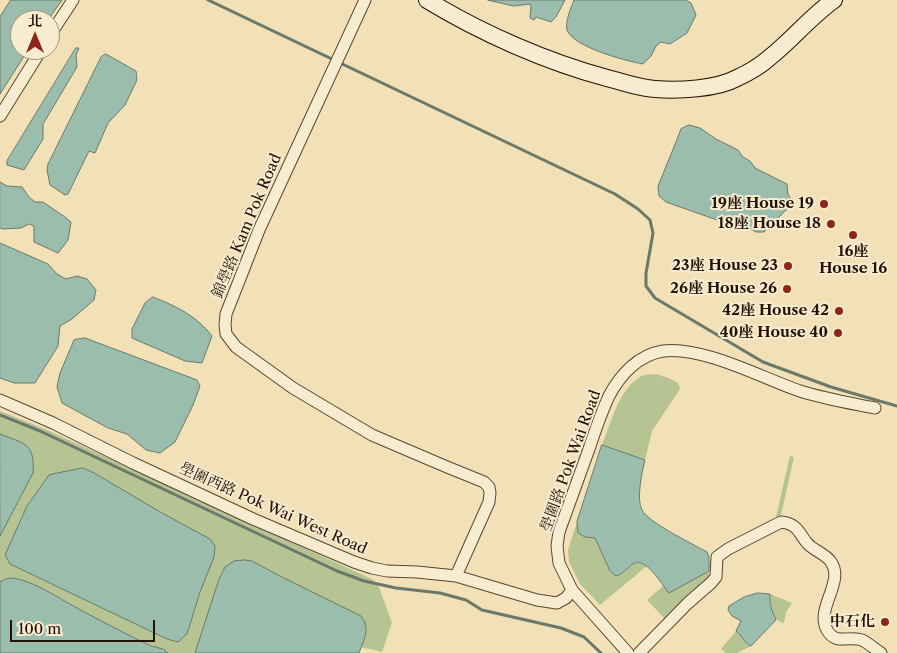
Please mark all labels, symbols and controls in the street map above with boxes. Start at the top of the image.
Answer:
north arrow [10,10,60,60]
text: 北 [28,12,42,30]
street label: 錦壆路 Kam Pok Road [208,151,286,301]
place label: 19座 House 19 [711,195,814,213]
marker: 19座 House 19 [818,198,830,210]
place label: 18座 House 18 [718,215,821,233]
marker: 18座 House 18 [825,218,837,230]
marker: 16座 House 16 [847,229,859,241]
place label: 16座 House 16 [819,243,887,278]
place label: 23座 House 23 [672,257,778,275]
marker: 23座 House 23 [782,260,794,272]
place label: 26座 House 26 [670,280,777,298]
marker: 26座 House 26 [781,283,793,295]
place label: 42座 House 42 [722,302,829,320]
marker: 42座 House 42 [833,305,845,317]
place label: 40座 House 40 [720,324,828,342]
marker: 40座 House 40 [832,327,844,339]
street label: 壆圍路 Pok Wai Road [537,388,605,534]
street label: 壆圍西路 Pok Wai West Road [176,459,370,559]
scale bar [12,610,158,642]
place label: 中石化 [830,613,875,631]
marker: 中石化 [879,616,891,628]
text: 100 m [18,619,61,638]

